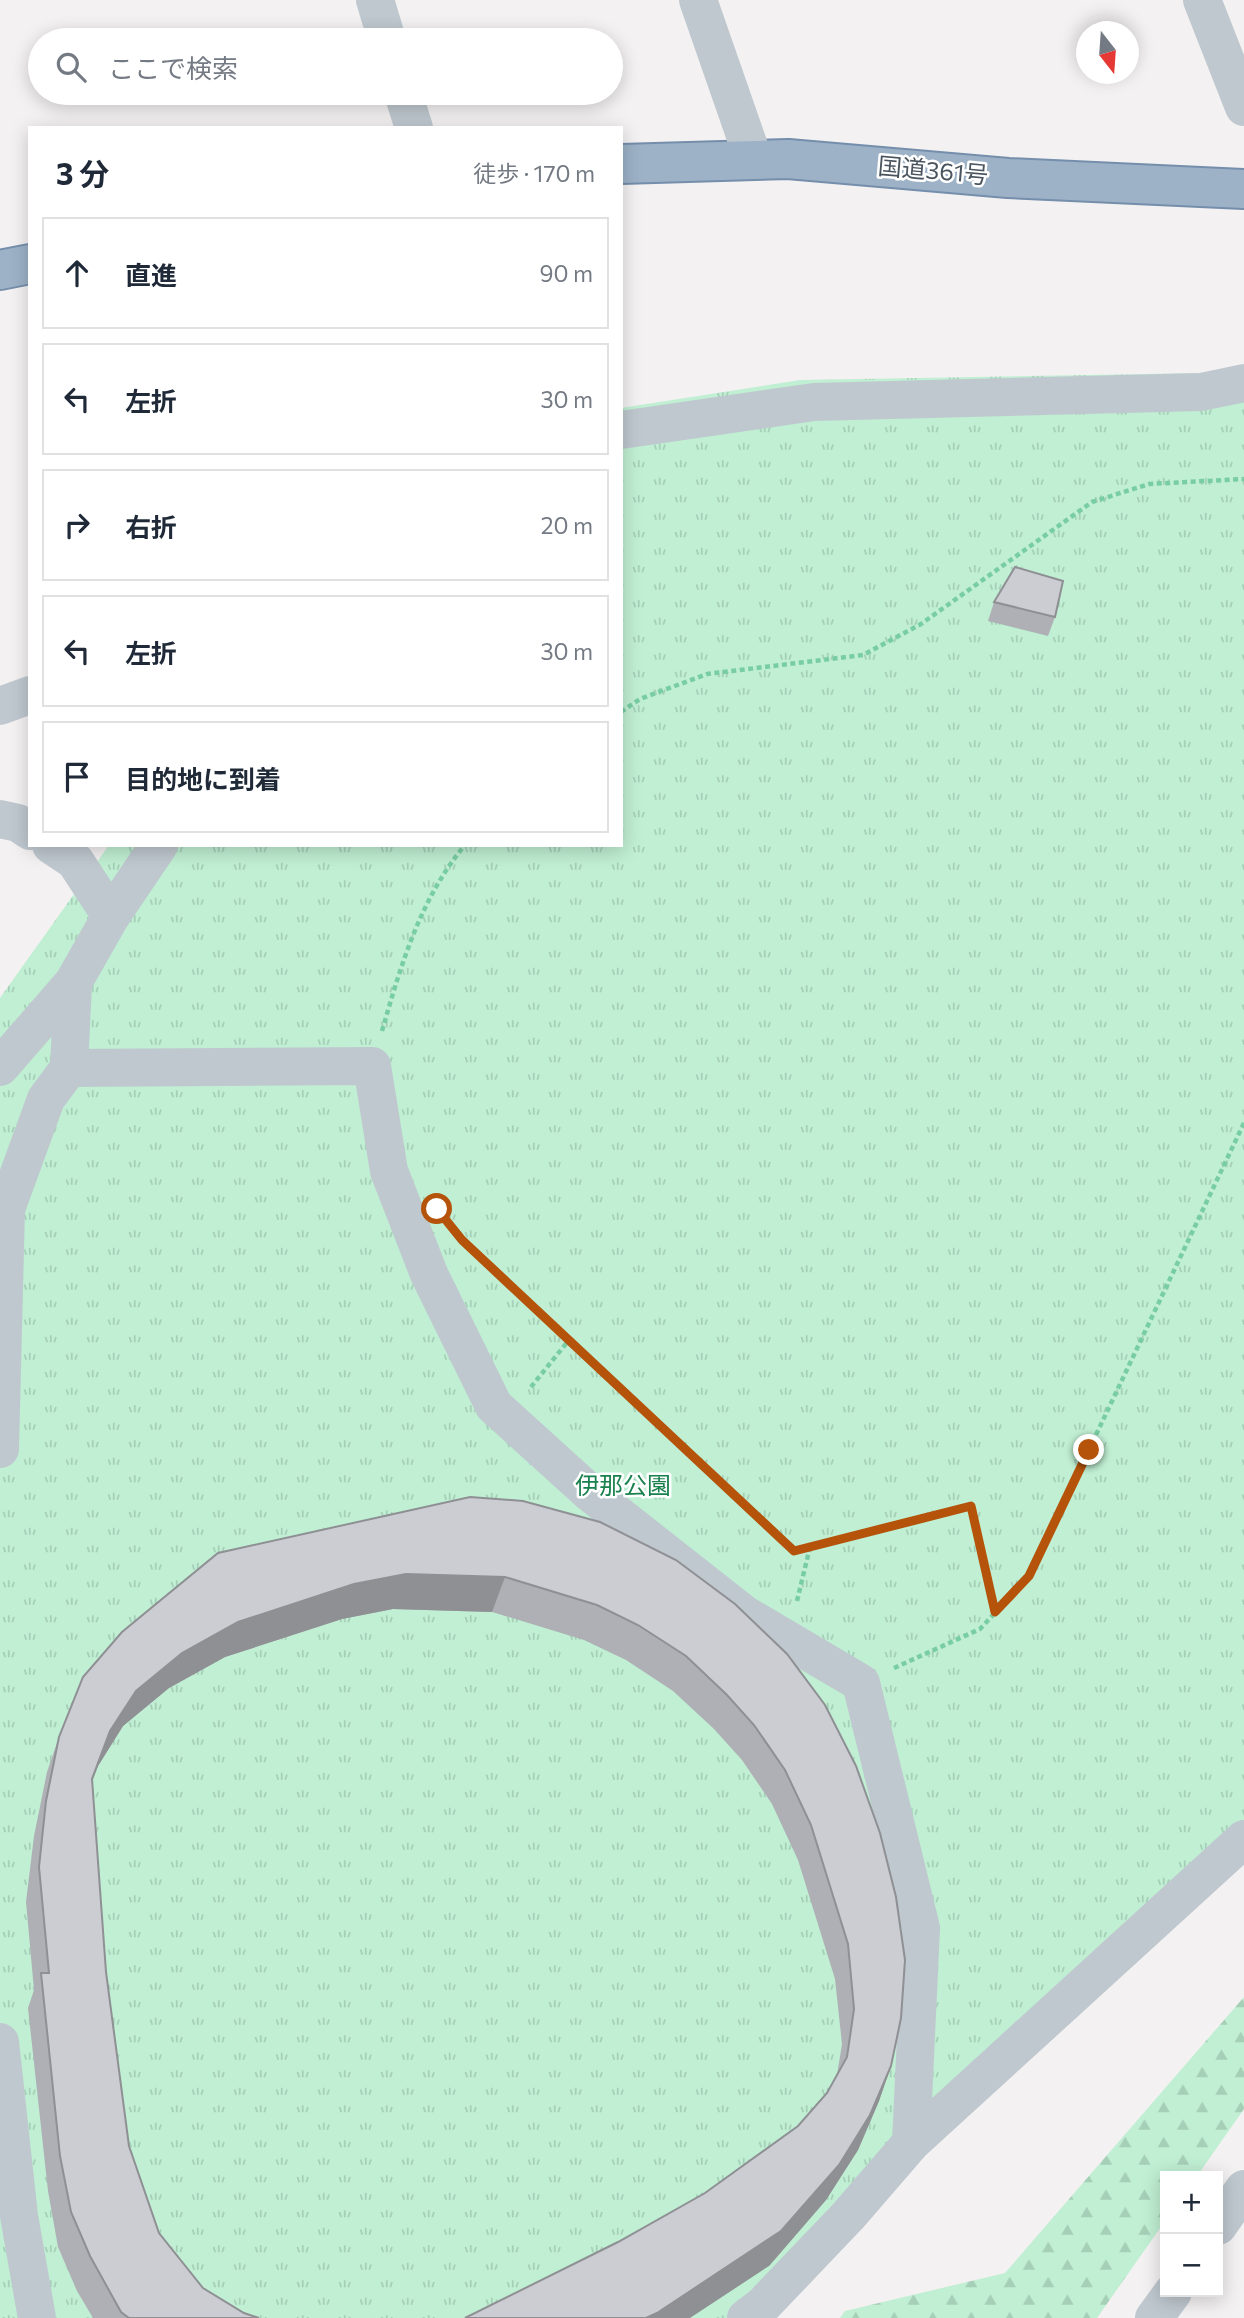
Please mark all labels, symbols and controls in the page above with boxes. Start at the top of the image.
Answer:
north arrow [1076,21,1139,84]
search box [28,28,623,105]
icon: search [52,48,90,86]
text: ここで検索 [108,52,238,83]
street label: 国道361号 [877,150,989,189]
text: 3 分 [56,154,109,191]
text: 徒歩 · 170 m [473,159,595,187]
icon: ahead [58,254,96,292]
text: 直進 [125,259,177,290]
text: 90 m [540,259,593,287]
icon: left [58,380,96,418]
text: 左折 [125,385,177,416]
text: 30 m [540,385,593,413]
icon: right [58,506,96,544]
text: 右折 [125,511,177,542]
text: 20 m [541,511,593,539]
icon: left [58,632,96,670]
text: 左折 [125,637,177,668]
text: 30 m [540,637,593,665]
icon: arrive [58,758,96,796]
text: 目的地に到着 [125,763,281,794]
route start [421,1193,452,1224]
route end [1073,1434,1104,1465]
park label: 伊那公園 [575,1470,671,1499]
map controls [1160,2171,1223,2297]
button: + [1160,2171,1223,2234]
button: − [1160,2234,1223,2297]

